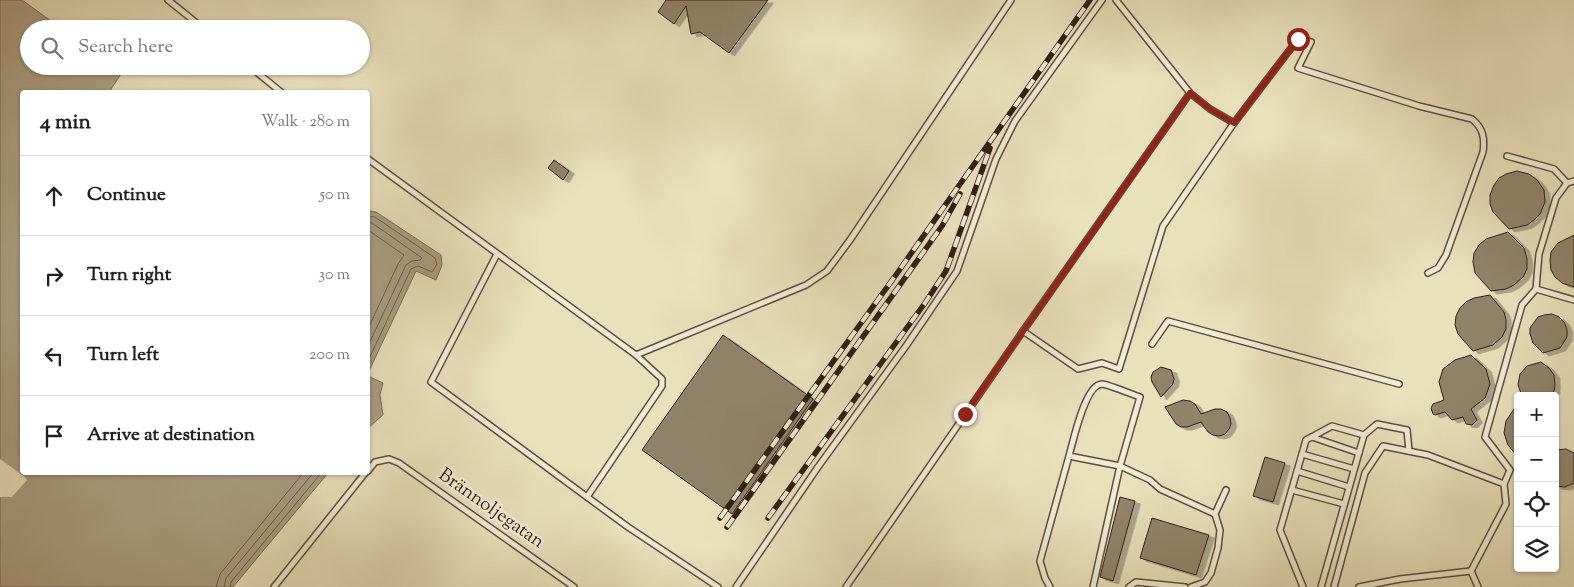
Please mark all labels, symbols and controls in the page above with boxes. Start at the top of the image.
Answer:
search box [20,20,370,75]
route start [1287,28,1310,51]
icon: search [38,34,66,62]
text: Search here [78,34,173,61]
text: 4 min [40,108,91,138]
text: Walk · 280 m [261,111,350,134]
icon: ahead [40,182,68,210]
text: Continue [87,182,166,209]
text: 50 m [319,184,350,207]
icon: right [40,262,68,290]
text: Turn right [87,262,171,289]
text: 30 m [319,264,350,287]
icon: left [40,342,68,370]
text: Turn left [87,342,159,369]
text: 200 m [309,344,350,367]
map controls [1514,392,1559,572]
button: + [1514,392,1559,437]
route end [954,403,977,426]
icon: arrive [40,422,68,450]
text: Arrive at destination [87,422,255,449]
button: − [1514,437,1559,482]
street label: Brännoljegatan [432,462,550,556]
button: locate [1514,482,1559,527]
button: layers [1514,527,1559,572]

